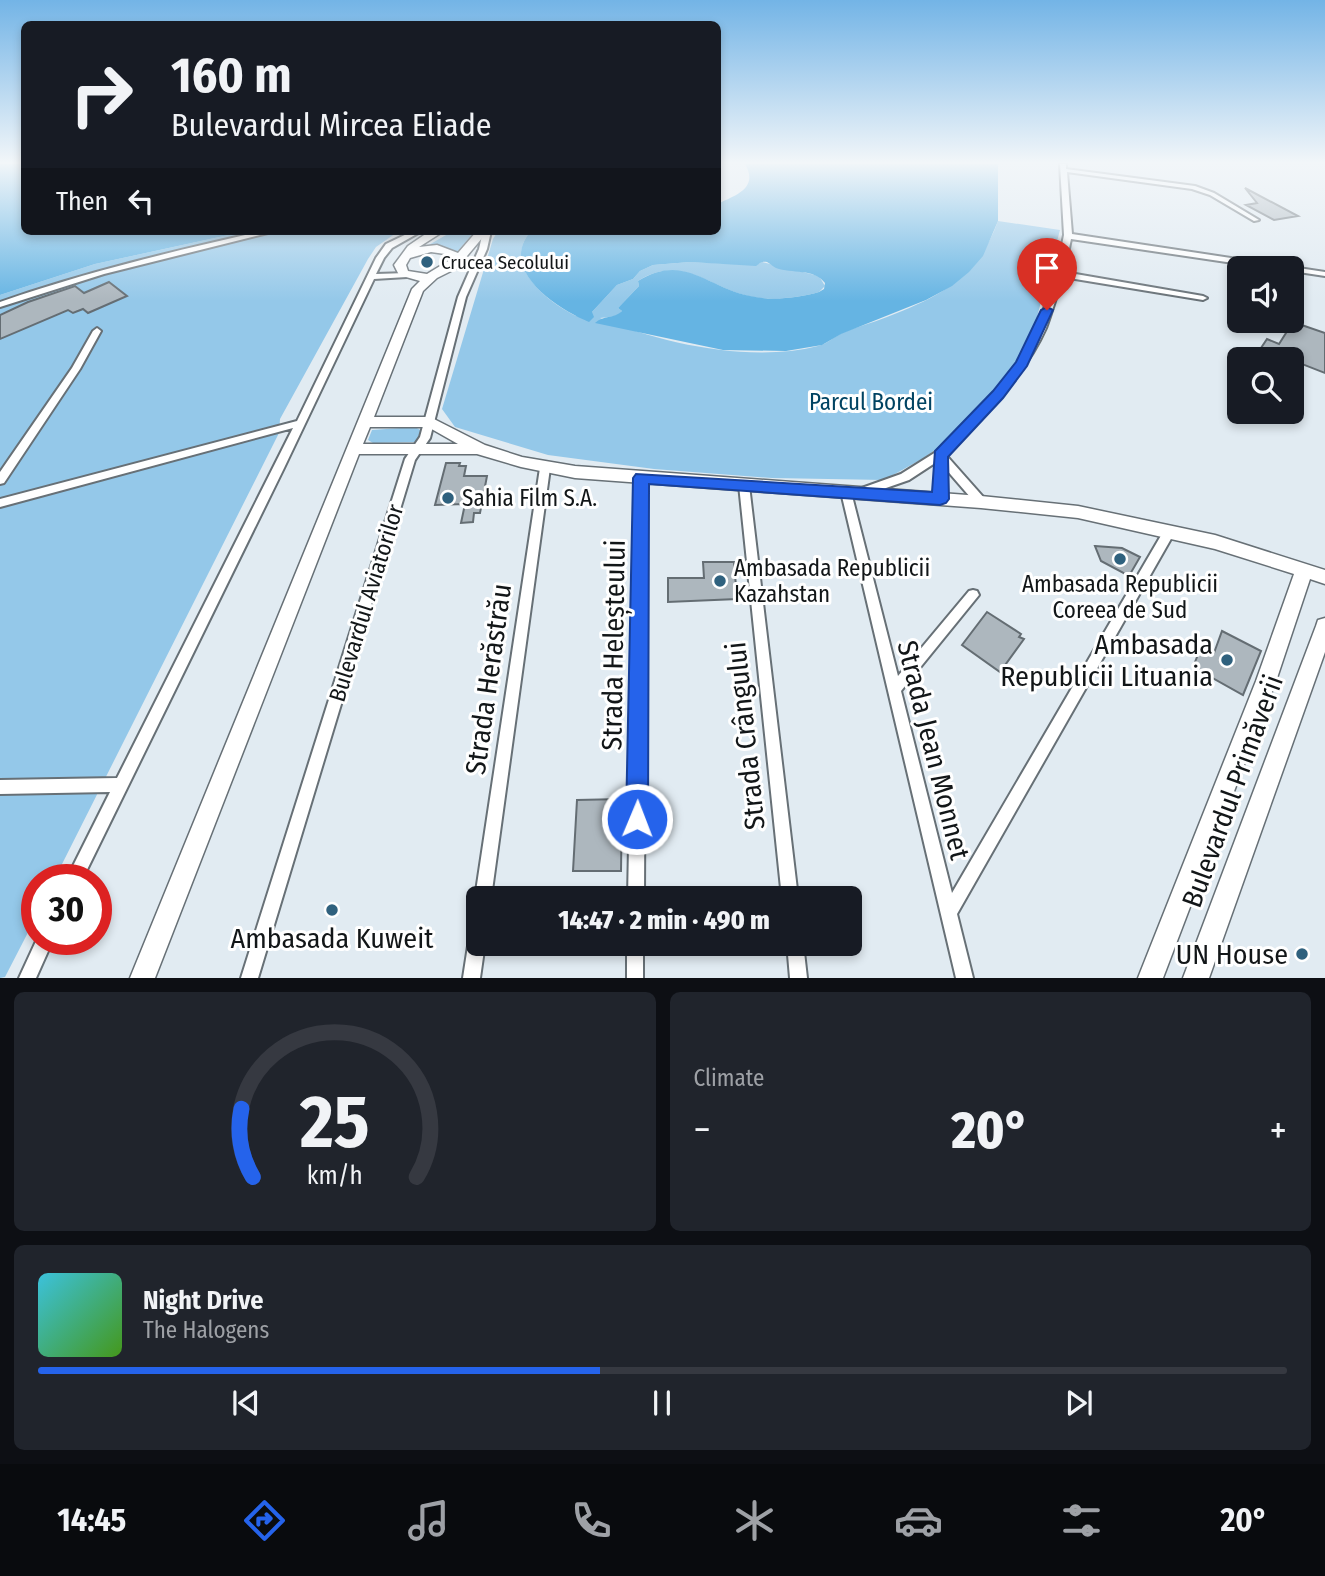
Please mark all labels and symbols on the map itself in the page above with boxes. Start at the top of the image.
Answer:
pin [1017,238,1077,310]
place label: Crucea Secolului [441,251,569,274]
marker: Crucea Secolului [419,254,435,270]
park label: Parcul Bordei [809,388,933,416]
place label: Sahia Film S.A. [462,484,597,512]
marker: Sahia Film S.A. [440,490,456,506]
street label: Bulevardul Aviatorilor [323,501,409,705]
street label: Strada Heleșteului [595,539,633,751]
marker: Ambasada Republicii Coreea de Sud [1112,551,1128,567]
place label: Ambasada Republicii Kazahstan [734,554,930,608]
place label: Ambasada Republicii Coreea de Sud [1022,570,1218,624]
marker: Ambasada Republicii Kazahstan [712,573,728,589]
street label: Strada Herăstrău [459,581,518,777]
place label: Ambasada Republicii Lituania [1000,628,1213,693]
street label: Strada Jean Monnet [890,637,977,864]
street label: Strada Crângului [719,640,772,832]
marker: Ambasada Republicii Lituania [1219,652,1235,668]
street label: Bulevardul Primăverii [1175,670,1290,912]
position arrow [600,782,674,856]
speed limit sign: 30 [21,864,112,955]
marker: Ambasada Kuweit [324,902,340,918]
place label: Ambasada Kuweit [231,922,434,955]
place label: UN House [1176,938,1288,971]
marker: UN House [1294,946,1310,962]

